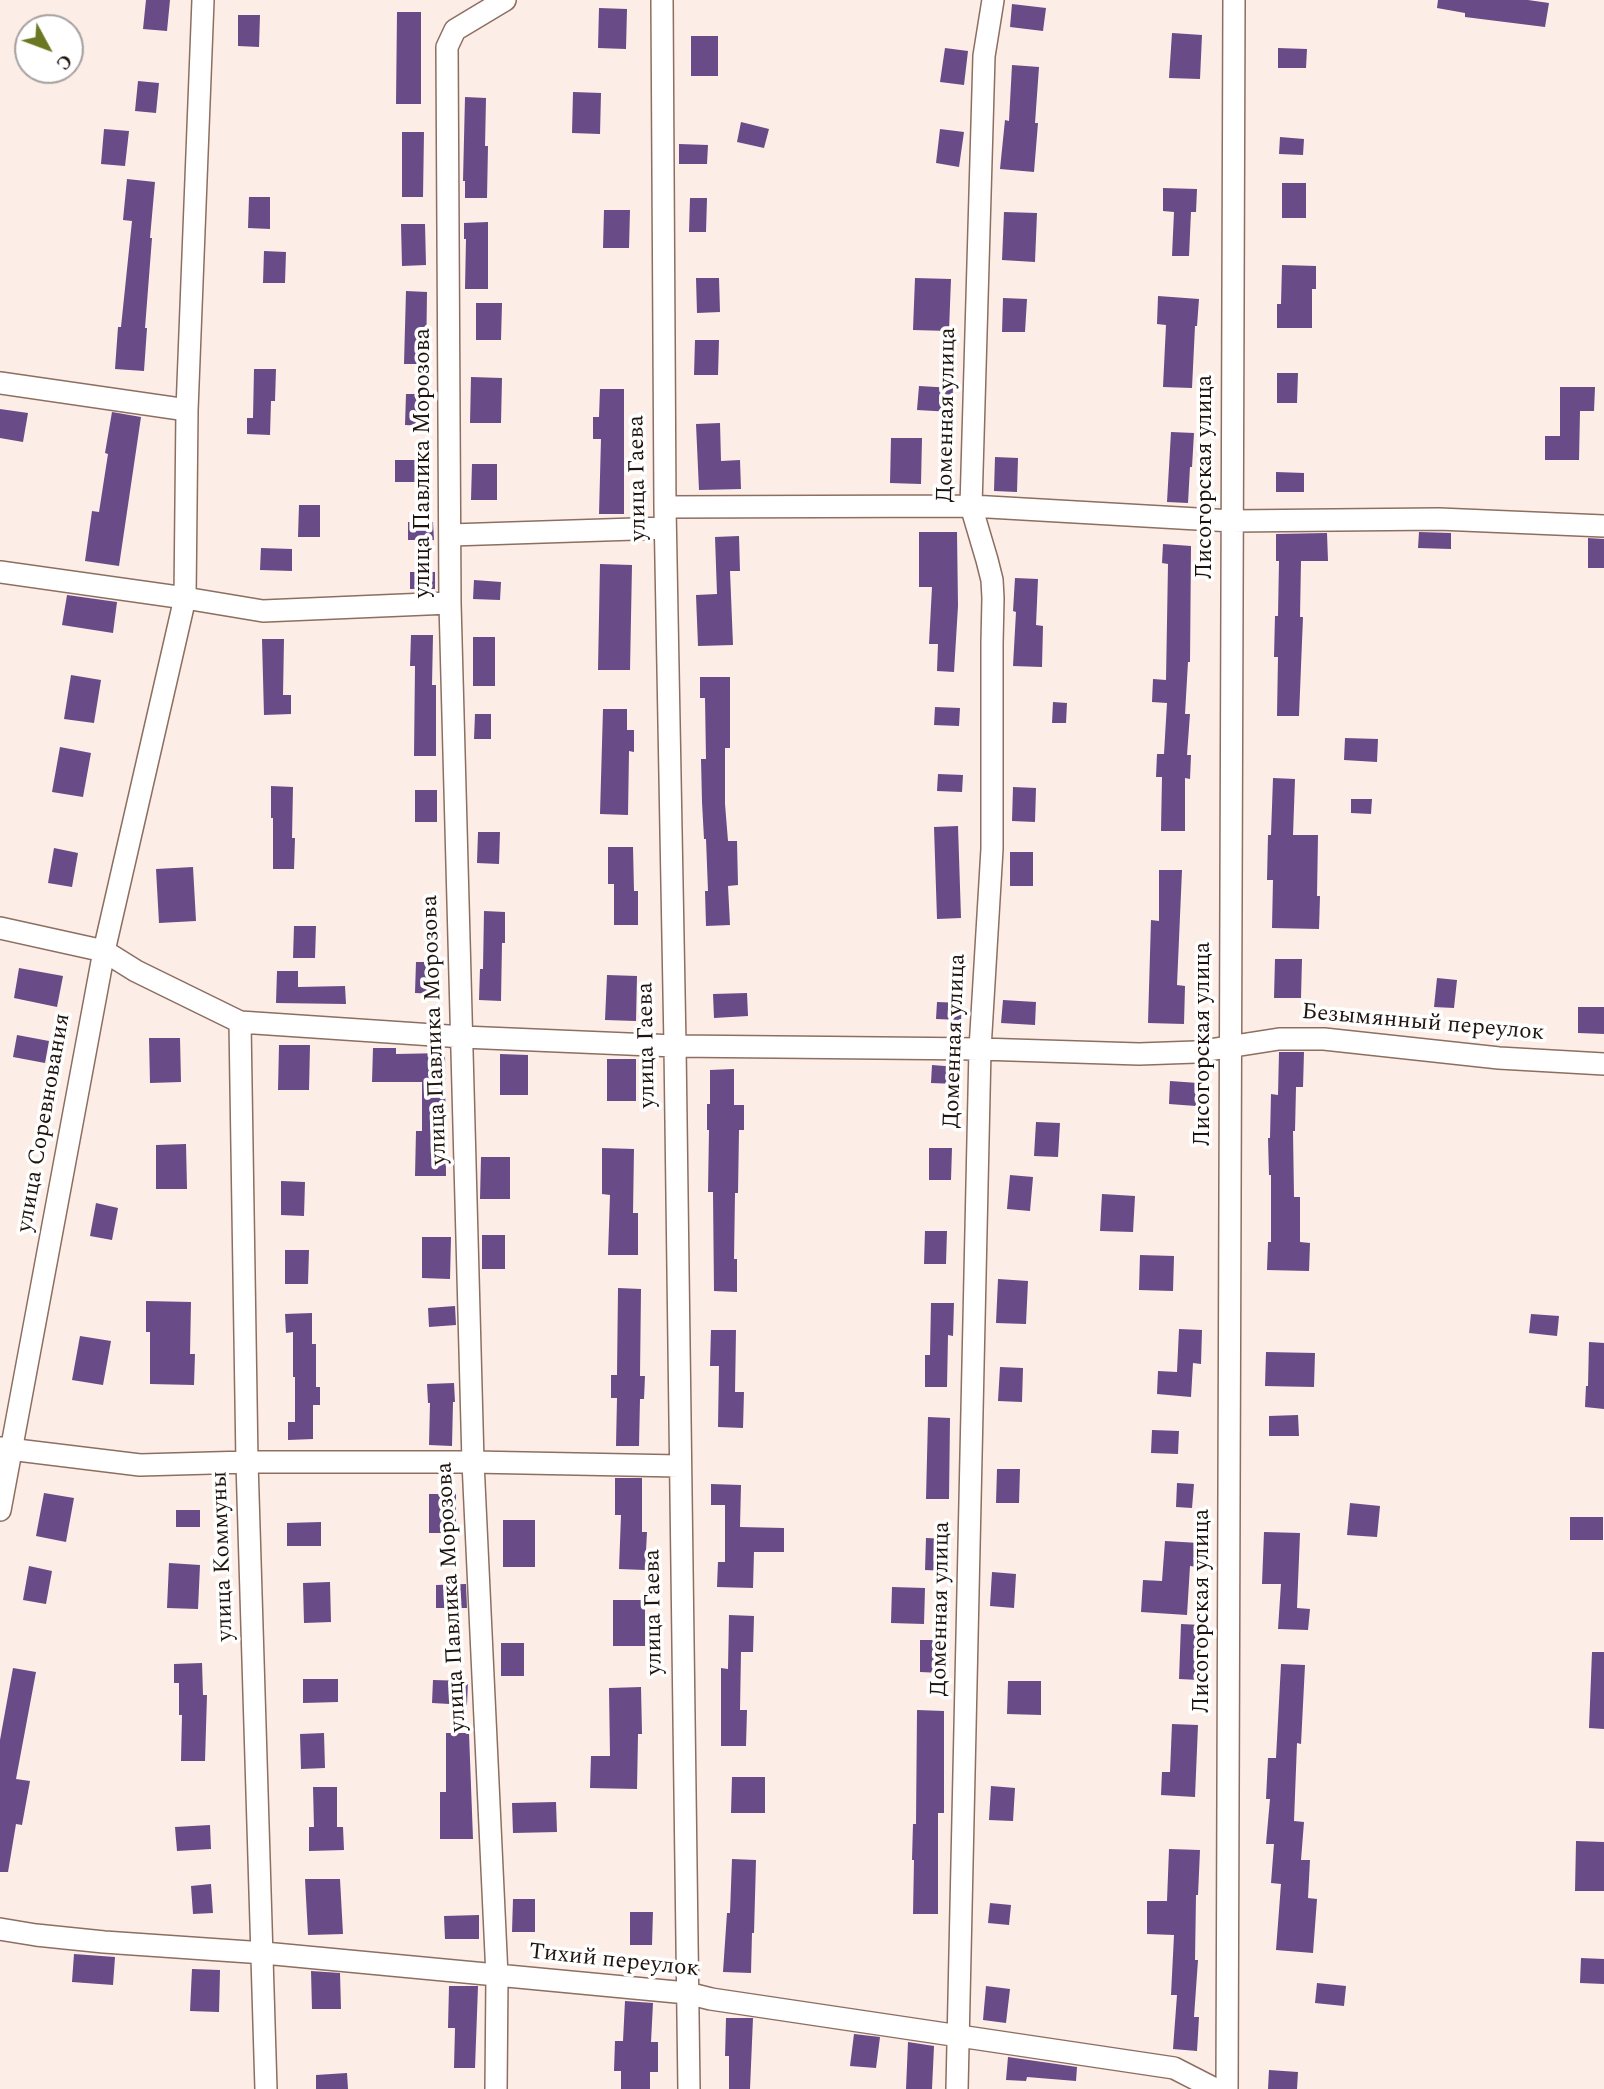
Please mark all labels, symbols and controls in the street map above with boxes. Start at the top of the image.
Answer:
north arrow [14,14,84,84]
text: С [48,47,79,76]
street label: Доменная улица [933,327,963,503]
street label: улица Павлика Морозова [410,328,438,598]
street label: Лисогорская улица [1192,375,1220,579]
street label: улица Гаева [624,415,654,541]
street label: улица Павлика Морозова [417,894,455,1166]
street label: Лисогорская улица [1190,942,1218,1146]
street label: Доменная улица [939,953,973,1129]
street label: улица Гаева [633,982,663,1108]
street label: Безымянный переулок [1301,1000,1545,1048]
street label: улица Соревнования [12,1011,78,1235]
street label: улица Павлика Морозова [432,1461,474,1733]
street label: улица Коммуны [207,1470,241,1642]
street label: Лисогорская улица [1189,1509,1217,1713]
street label: Доменная улица [927,1521,957,1697]
street label: улица Гаева [640,1549,670,1675]
street label: Тихий переулок [528,1939,700,1985]

